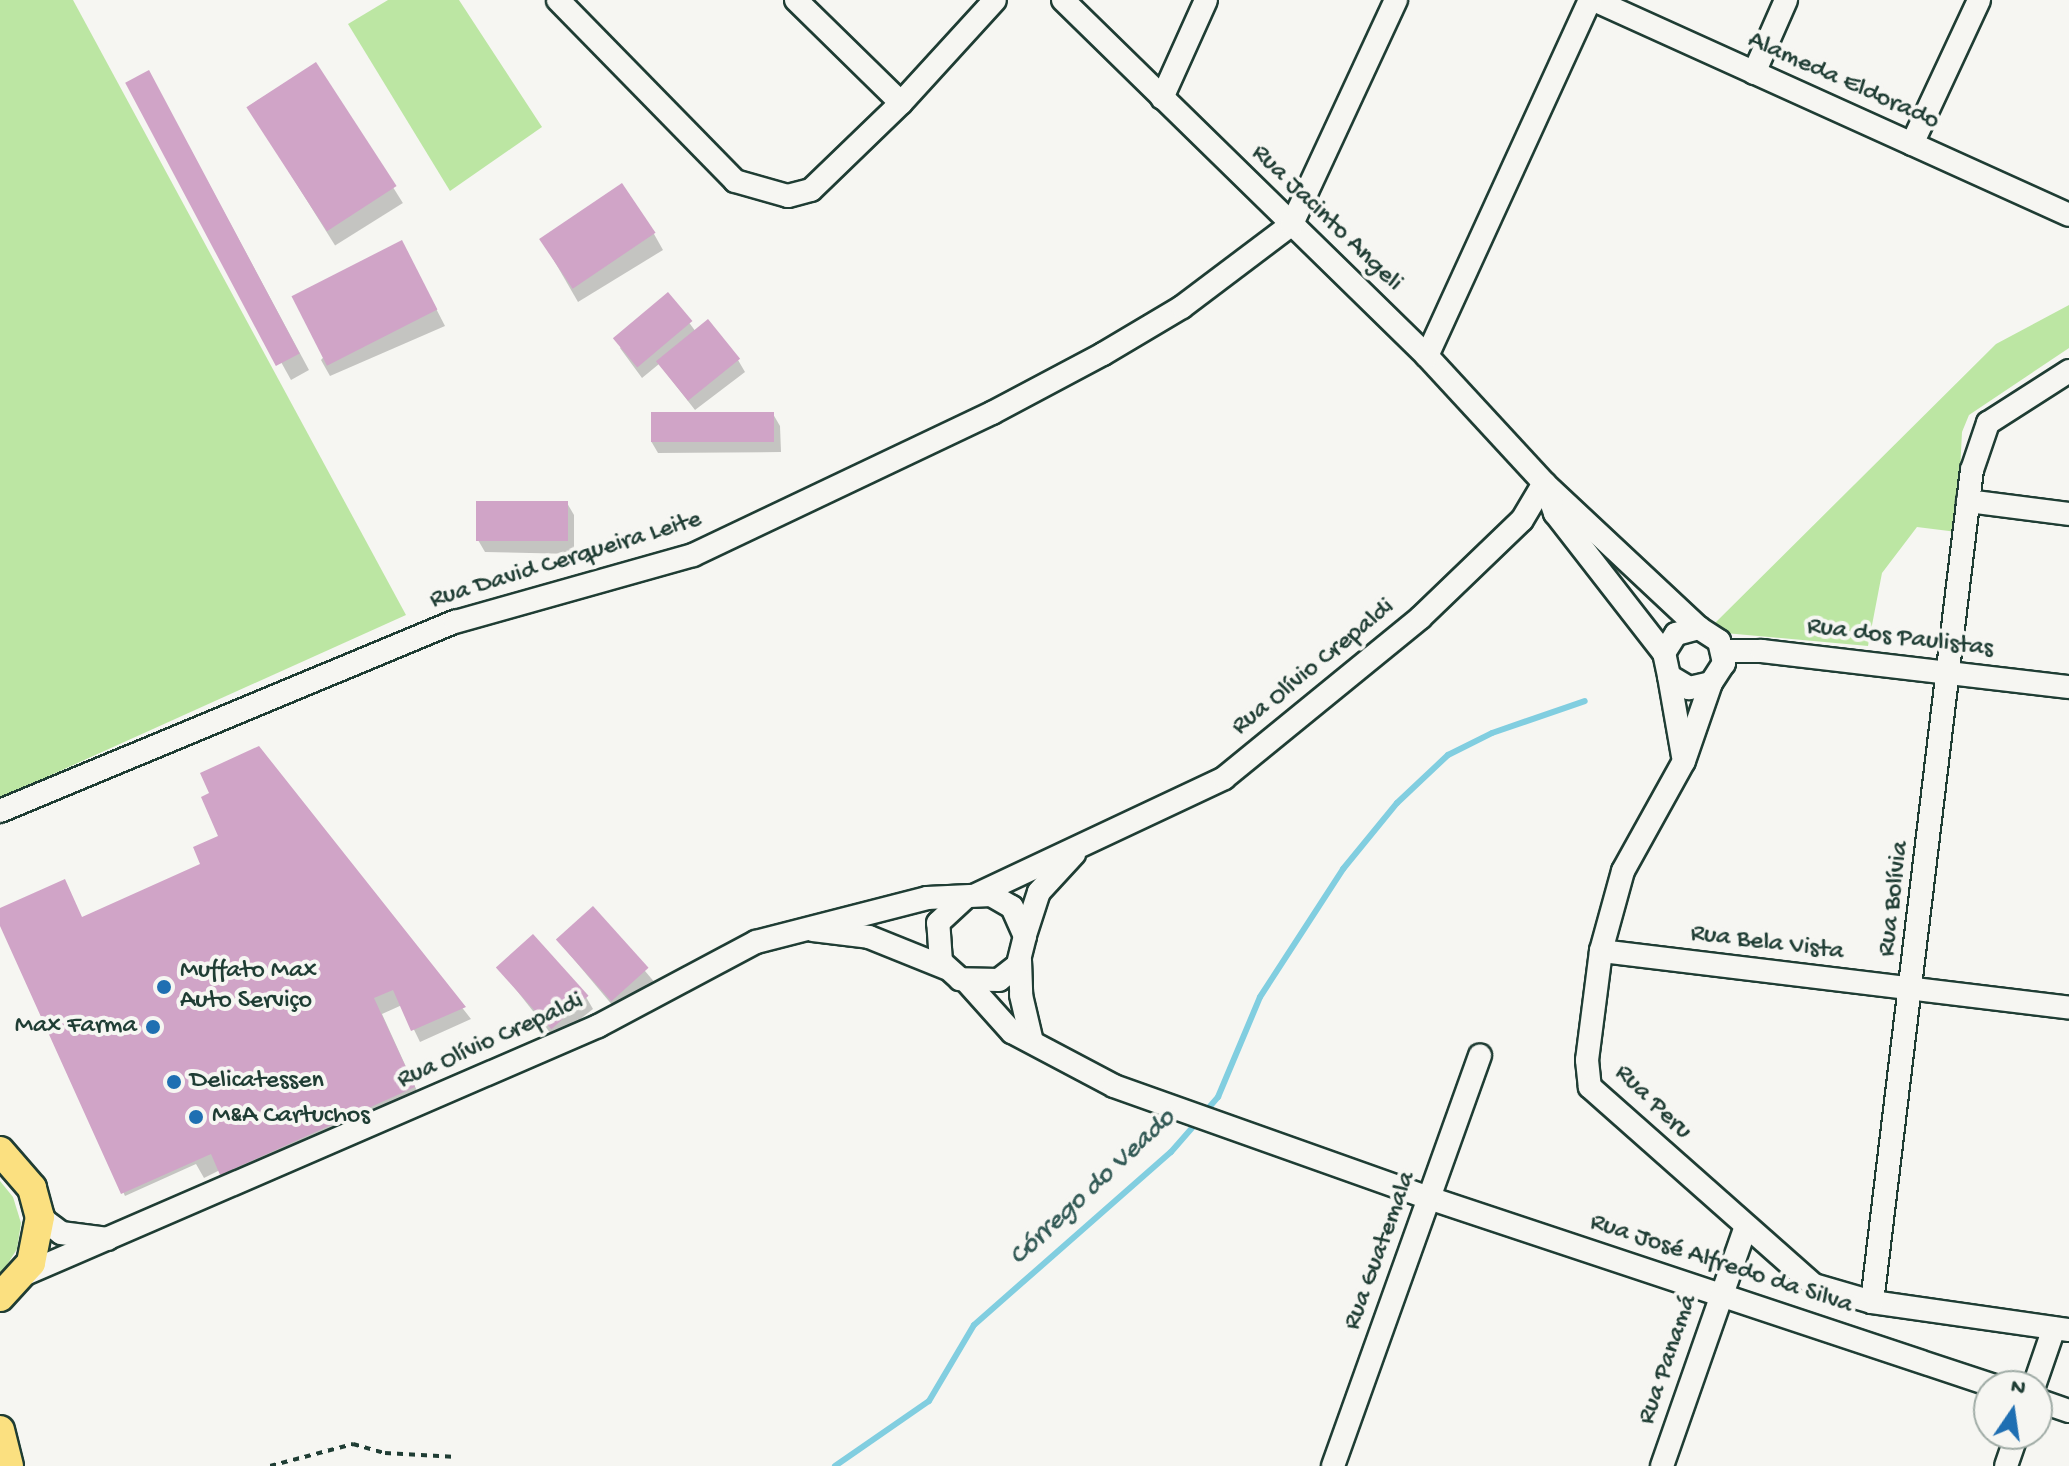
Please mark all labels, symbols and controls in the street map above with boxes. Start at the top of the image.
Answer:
street label: Alameda Eldorado [1742,26,1944,138]
street label: Rua Jacinto Angeli [1244,139,1408,299]
street label: Rua David Cerqueira Leite [426,505,706,617]
street label: Rua Olívio Crepaldi [1226,593,1402,743]
street label: Rua dos Paulistas [1805,612,1995,666]
street label: Rua Bolívia [1872,839,1918,959]
street label: Rua Bela Vista [1689,919,1845,969]
place label: Muffato Max Auto Serviço [180,956,317,1018]
marker: Muffato Max Auto Serviço [155,978,173,996]
street label: Rua Olívio Crepaldi [393,987,589,1097]
place label: Max Farma [15,1011,137,1043]
marker: Max Farma [144,1018,162,1036]
street label: Rua Peru [1607,1059,1697,1147]
place label: Delicatessen [190,1066,324,1098]
marker: Delicatessen [165,1073,183,1091]
place label: M&A Cartuchos [212,1101,370,1133]
water label: Córrego do Veado [1003,1102,1183,1274]
marker: M&A Cartuchos [187,1108,205,1126]
street label: Rua Guatemala [1338,1167,1424,1335]
street label: Rua José Alfredo da Silva [1586,1208,1856,1322]
street label: Rua Panamá [1632,1291,1706,1429]
north arrow [1973,1370,2053,1450]
text: N [2008,1374,2028,1403]

